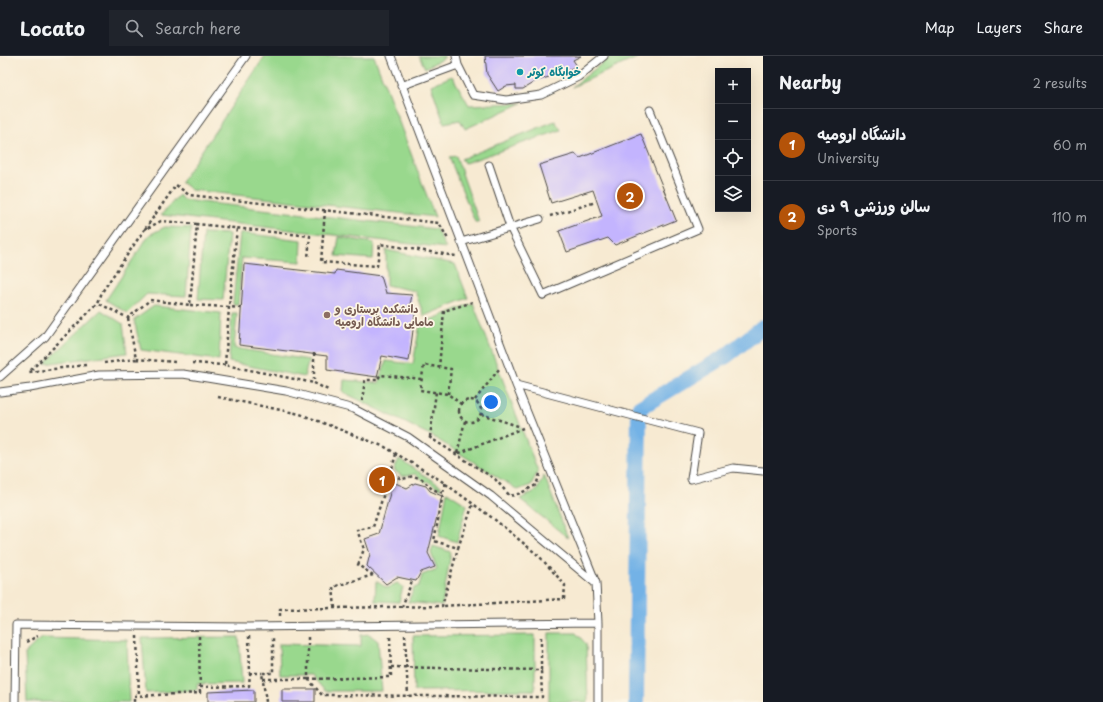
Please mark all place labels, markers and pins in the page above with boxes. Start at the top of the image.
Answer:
place label: خوابگاه کوثر [527,63,581,80]
marker: خوابگاه کوثر [515,67,525,77]
pin: 2 [617,181,643,211]
place label: دانشکده پرستاری و مامایی دانشگاه ارومیه [334,300,434,330]
marker: دانشکده پرستاری و مامایی دانشگاه ارومیه [322,310,332,320]
pin: 1 [369,465,395,495]

